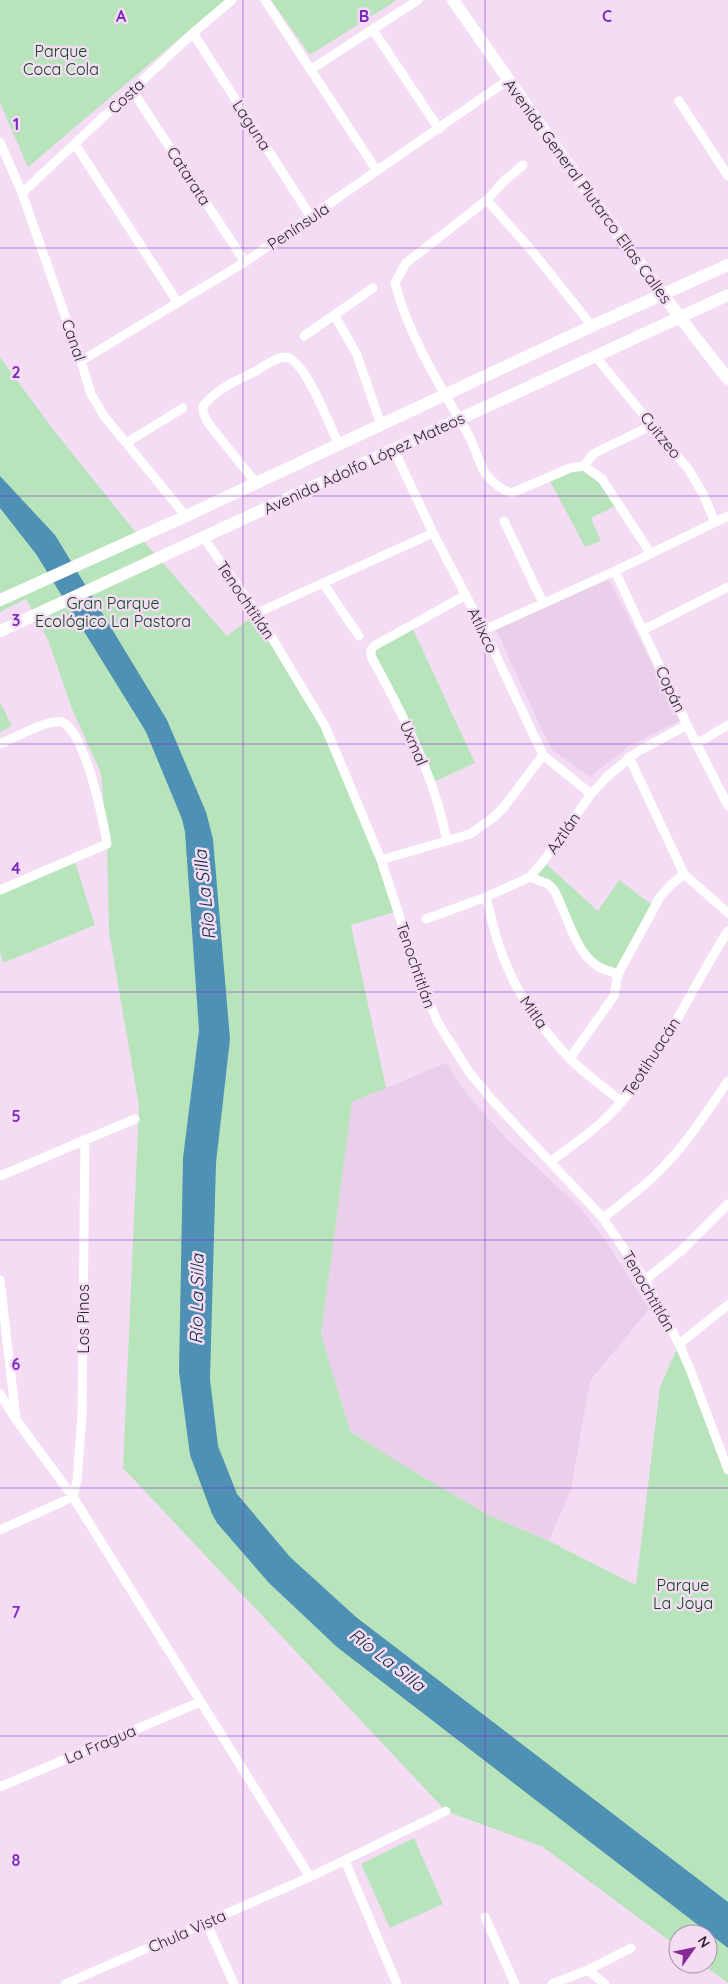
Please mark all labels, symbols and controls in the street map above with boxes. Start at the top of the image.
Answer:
text: A [116,6,127,26]
text: B [359,6,369,26]
text: C [602,6,612,26]
park label: Parque Coca Cola [23,41,99,79]
street label: Costa [104,74,148,118]
street label: Avenida General Plutarco Elías Calles [500,75,676,307]
street label: Laguna [228,96,276,154]
text: 1 [13,114,19,134]
street label: Catarata [163,143,215,209]
street label: Península [263,198,333,254]
street label: Canal [58,317,90,363]
text: 2 [11,362,21,382]
street label: Avenida Adolfo López Mateos [260,407,468,519]
street label: Cuitzeo [636,407,686,463]
street label: Tenochtitlán [213,557,279,643]
park label: Gran Parque Ecológico La Pastora [35,593,191,631]
street label: Atlixco [463,604,503,656]
text: 3 [12,610,20,630]
street label: Copán [652,663,690,715]
street label: Uxmal [396,717,432,769]
street label: Aztlán [542,808,584,858]
water label: Río La Silla [188,848,221,941]
text: 4 [11,858,21,878]
street label: Tenochtitlán [392,919,440,1011]
street label: Mitla [516,992,552,1032]
street label: Teotihuacán [618,1014,684,1100]
text: 5 [11,1106,21,1126]
street label: Tenochtitlán [618,1247,680,1335]
water label: Río La Silla [184,1253,209,1344]
street label: Los Pinos [73,1284,93,1354]
text: 6 [12,1354,21,1374]
park label: Parque La Joya [653,1575,713,1613]
text: 7 [12,1602,21,1622]
water label: Río La Silla [345,1623,431,1697]
street label: La Fragua [61,1720,139,1768]
text: 8 [12,1850,21,1870]
street label: Chula Vista [145,1905,229,1957]
north arrow [668,1924,718,1974]
text: N [694,1933,714,1951]

